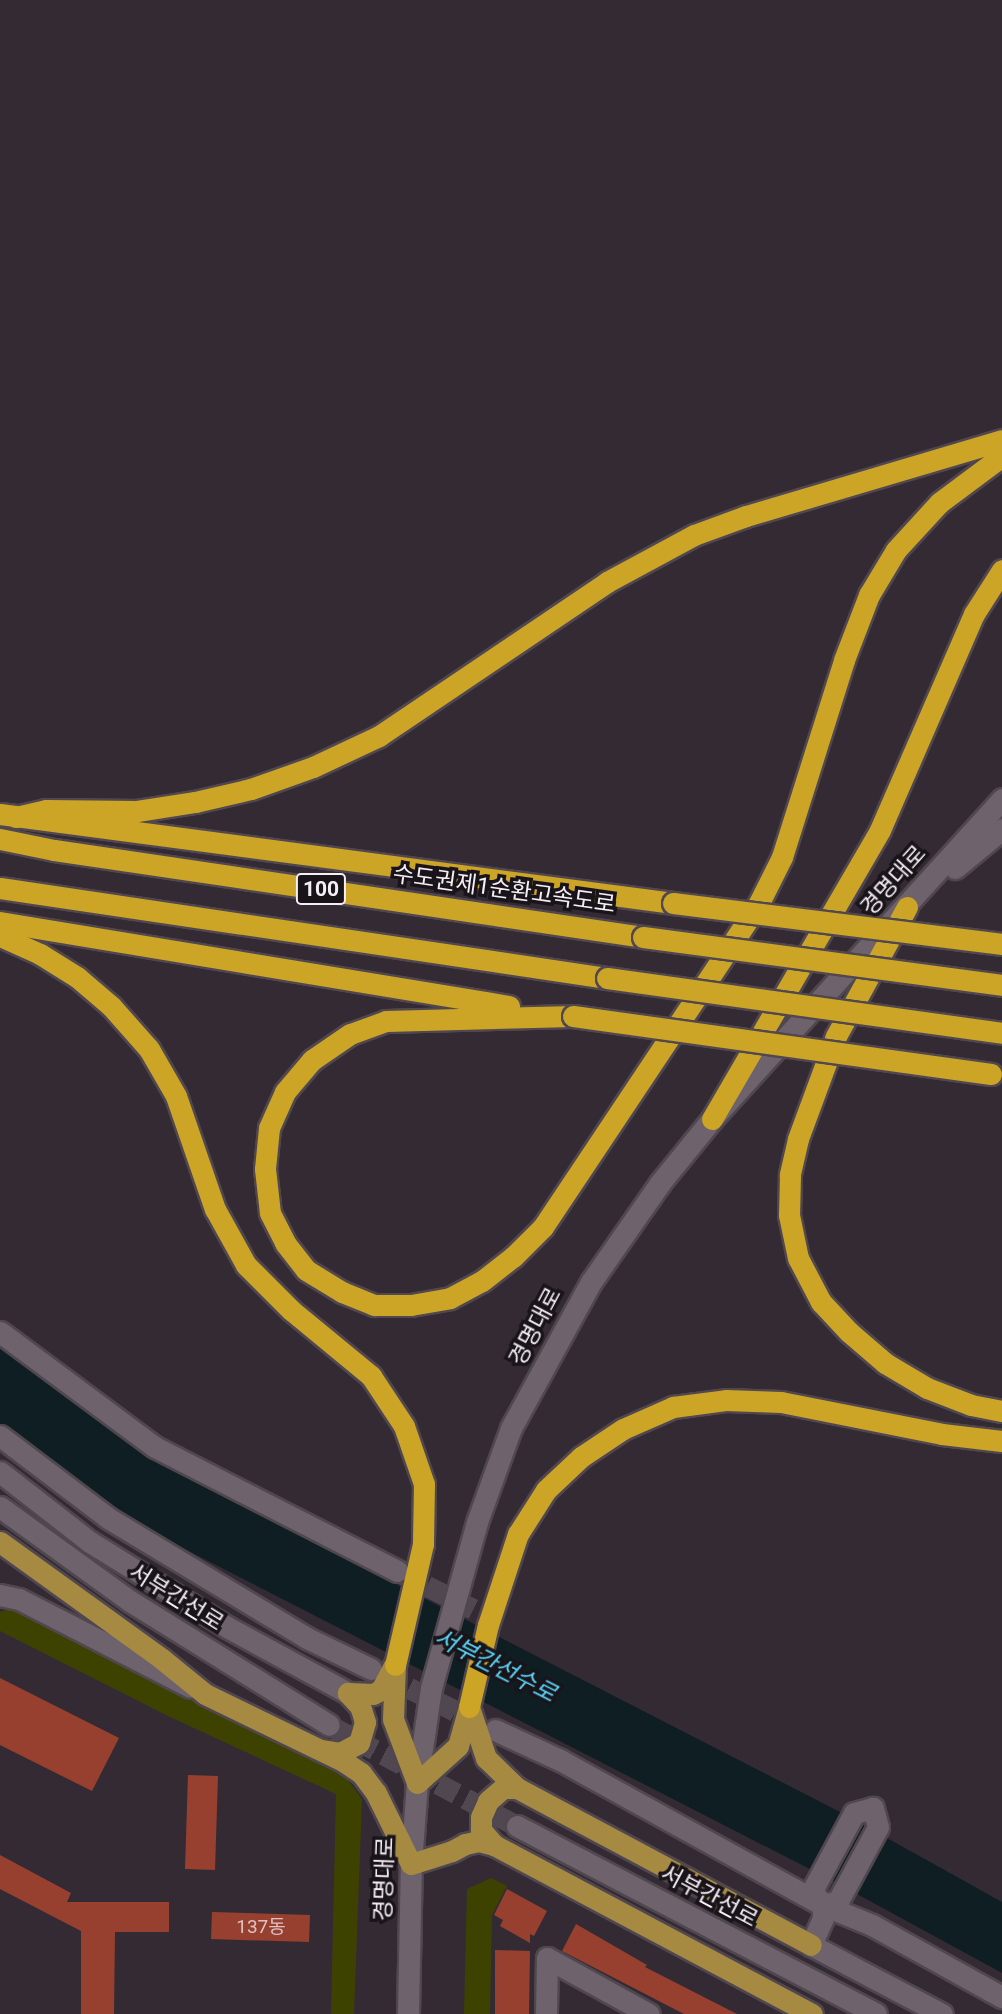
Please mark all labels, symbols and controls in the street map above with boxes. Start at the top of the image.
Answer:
street label: 경명대로 [855,840,933,922]
street label: 수도권제1순환고속도로 [391,861,617,919]
road number: 100 [295,872,347,906]
street label: 경명대로 [504,1283,568,1371]
street label: 서부간선로 [124,1558,228,1638]
water label: 서부간선수로 [429,1623,561,1709]
street label: 경명대로 [370,1836,400,1922]
street label: 서부간선로 [656,1860,762,1934]
house number: 137동 [236,1916,286,1938]

